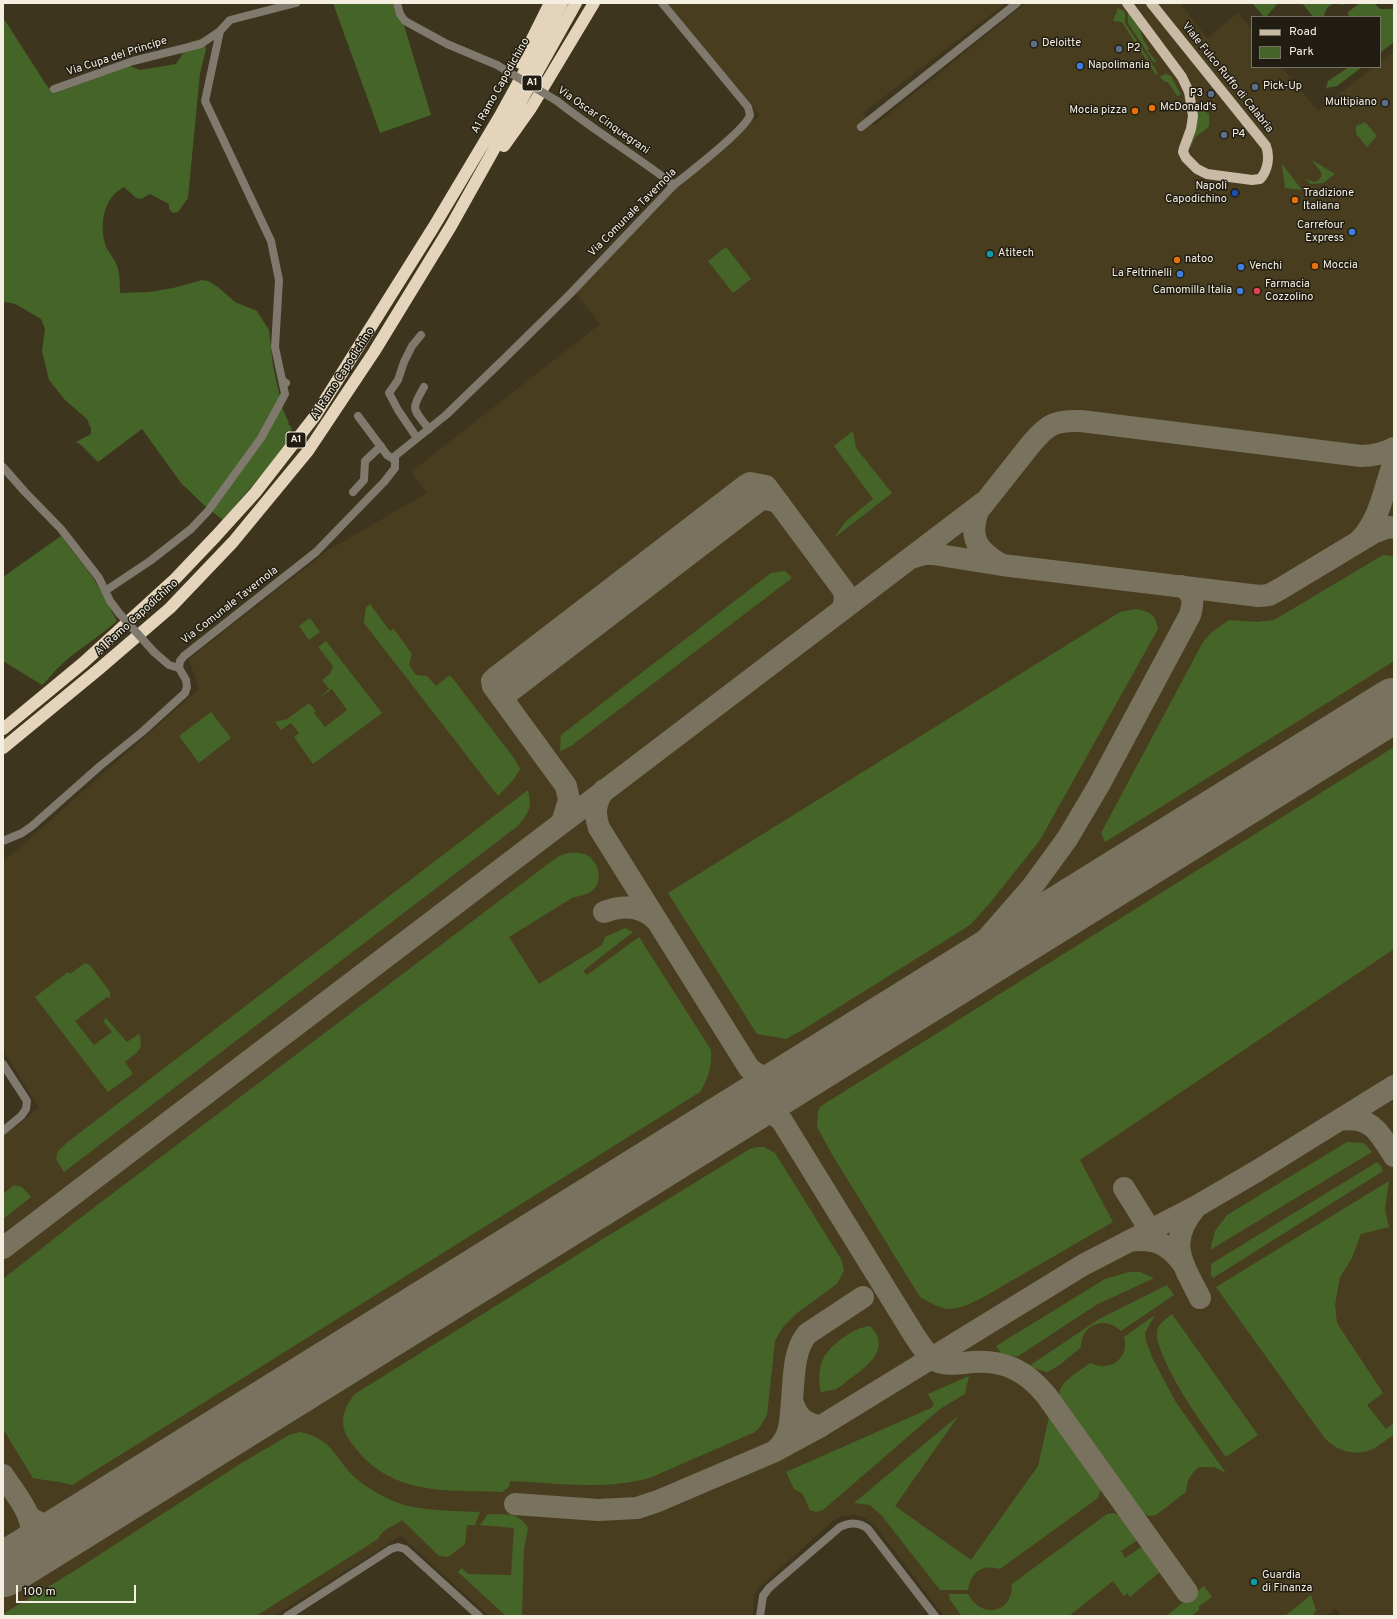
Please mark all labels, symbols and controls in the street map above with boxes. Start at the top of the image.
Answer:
legend [1251,16,1381,68]
street label: Viale Fulco Ruffo di Calabria [1178,20,1276,136]
text: Road [1289,24,1317,40]
street label: Via Cupa del Principe [65,35,169,79]
street label: A1 Ramo Capodichino [469,36,533,136]
place label: Deloitte [1042,37,1081,51]
marker: Deloitte [1029,39,1039,49]
place label: P2 [1127,42,1141,56]
marker: P2 [1114,44,1124,54]
text: Park [1289,44,1314,60]
place label: Napolimania [1088,59,1150,73]
marker: Napolimania [1075,61,1085,71]
road number: A1 [522,75,542,91]
place label: Pick-Up [1263,80,1302,94]
marker: Pick-Up [1250,82,1260,92]
street label: Via Oscar Cinquegrani [554,84,652,158]
place label: P3 [1190,87,1203,101]
marker: P3 [1206,89,1216,99]
place label: Multipiano [1325,96,1377,110]
marker: Multipiano [1380,98,1390,108]
place label: McDonald's [1160,101,1216,115]
marker: McDonald's [1147,103,1157,113]
place label: Mocia pizza [1069,104,1127,118]
marker: Mocia pizza [1130,106,1140,116]
place label: P4 [1232,128,1245,142]
marker: P4 [1219,130,1229,140]
street label: Via Comunale Tavernola [586,166,680,260]
place label: Napoli Capodichino [1165,180,1227,206]
place label: Tradizione Italiana [1303,187,1354,213]
marker: Napoli Capodichino [1230,188,1240,198]
marker: Tradizione Italiana [1290,195,1300,205]
place label: Carrefour Express [1297,219,1344,245]
marker: Carrefour Express [1347,227,1357,237]
place label: Atitech [998,247,1034,261]
marker: Atitech [985,249,995,259]
place label: natoo [1185,253,1213,267]
marker: natoo [1172,255,1182,265]
place label: Moccia [1323,259,1358,273]
place label: Venchi [1249,260,1282,274]
marker: Moccia [1310,261,1320,271]
marker: Venchi [1236,262,1246,272]
place label: La Feltrinelli [1112,267,1172,281]
marker: La Feltrinelli [1175,269,1185,279]
place label: Farmacia Cozzolino [1265,278,1314,304]
place label: Camomilla Italia [1153,284,1232,298]
marker: Camomilla Italia [1235,286,1245,296]
marker: Farmacia Cozzolino [1252,286,1262,296]
street label: A1 Ramo Capodichino [308,325,378,423]
road number: A1 [286,432,306,448]
street label: Via Comunale Tavernola [179,564,281,648]
street label: A1 Ramo Capodichino [93,577,181,659]
place label: Guardia di Finanza [1262,1569,1312,1595]
scale bar [18,1577,138,1603]
marker: Guardia di Finanza [1249,1577,1259,1587]
text: 100 m [23,1584,56,1600]

